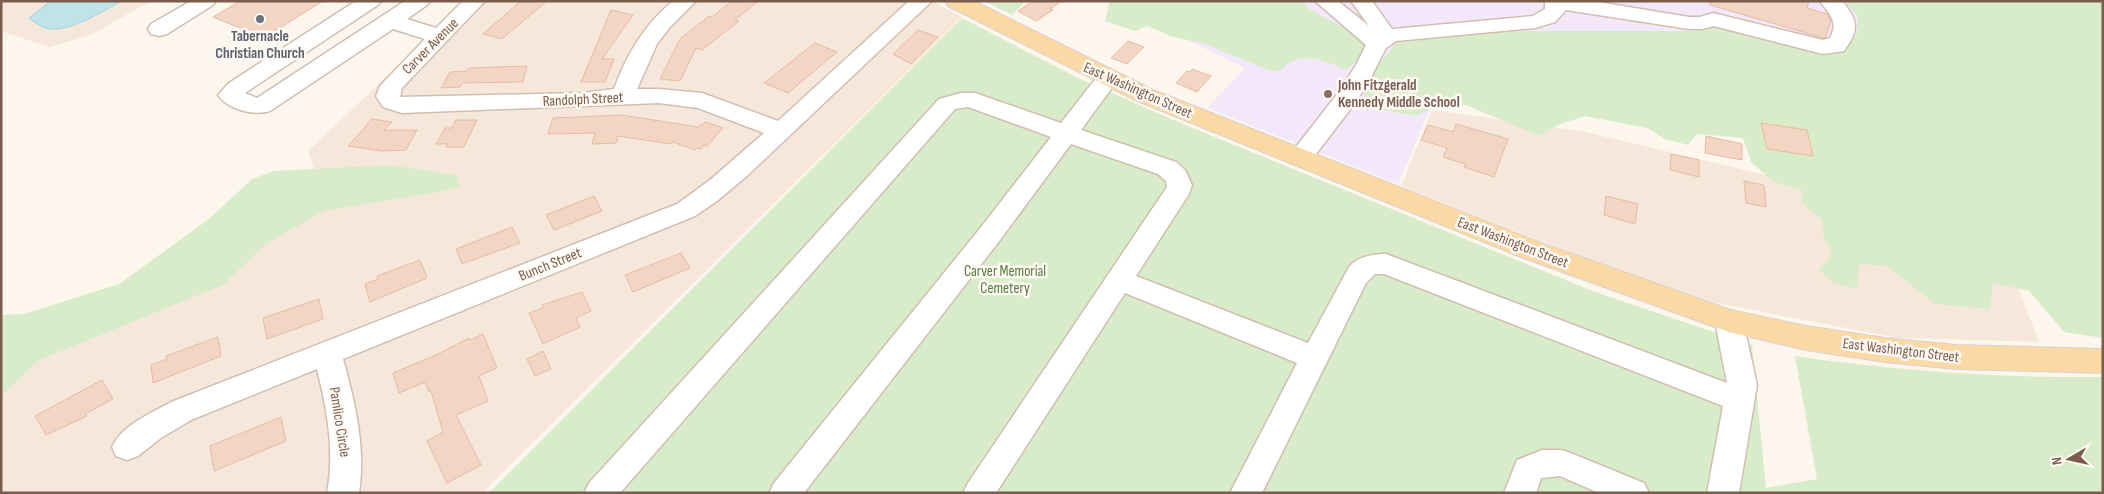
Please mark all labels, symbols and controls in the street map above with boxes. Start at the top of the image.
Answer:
marker: Tabernacle Christian Church [254,13,266,25]
street label: Carver Avenue [398,14,463,79]
place label: Tabernacle Christian Church [215,27,305,63]
street label: East Washington Street [1080,58,1196,123]
place label: John Fitzgerald Kennedy Middle School [1337,76,1460,112]
street label: Randolph Street [542,88,624,111]
marker: John Fitzgerald Kennedy Middle School [1322,88,1334,100]
street label: East Washington Street [1455,213,1571,273]
street label: Bunch Street [516,243,585,286]
park label: Carver Memorial Cemetery [964,262,1046,298]
street label: East Washington Street [1842,334,1961,367]
street label: Pamlico Circle [325,386,354,459]
north arrow [2044,434,2094,484]
text: N [2048,456,2066,466]

